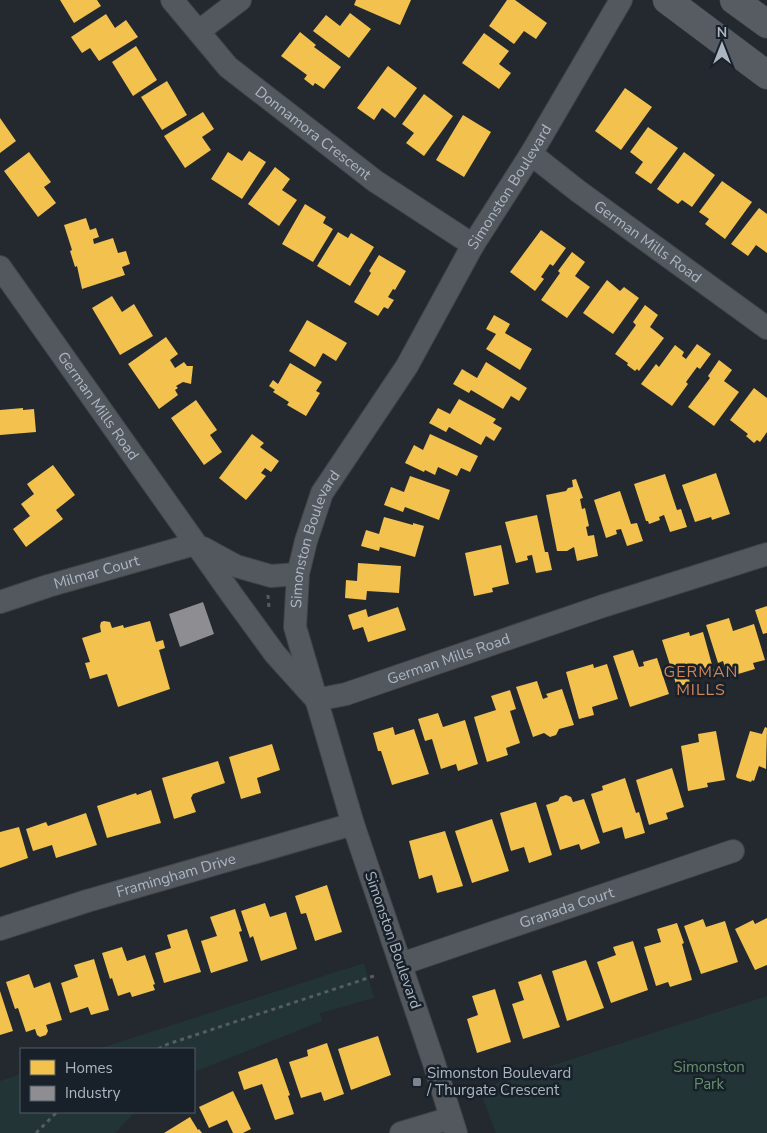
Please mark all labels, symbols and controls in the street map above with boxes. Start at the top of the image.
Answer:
north arrow [697,20,747,70]
text: N [717,23,727,42]
street label: Donnamora Crescent [251,82,376,185]
street label: Simonston Boulevard [463,121,556,253]
street label: German Mills Road [590,196,706,287]
street label: German Mills Road [53,348,143,464]
street label: Simonston Boulevard [286,466,344,609]
street label: Milmar Court [51,550,142,594]
street label: German Mills Road [384,629,513,689]
district label: GERMAN MILLS [664,661,738,701]
street label: Framingham Drive [114,848,238,902]
street label: Simonston Boulevard [360,869,426,1011]
street label: Granada Court [517,882,617,933]
legend [20,1048,195,1113]
park label: Simonston Park [673,1057,745,1094]
text: Homes [65,1058,113,1078]
place label: Simonston Boulevard / Thurgate Crescent [426,1063,571,1100]
marker: Simonston Boulevard / Thurgate Crescent [411,1076,423,1088]
text: Industry [65,1083,121,1103]

